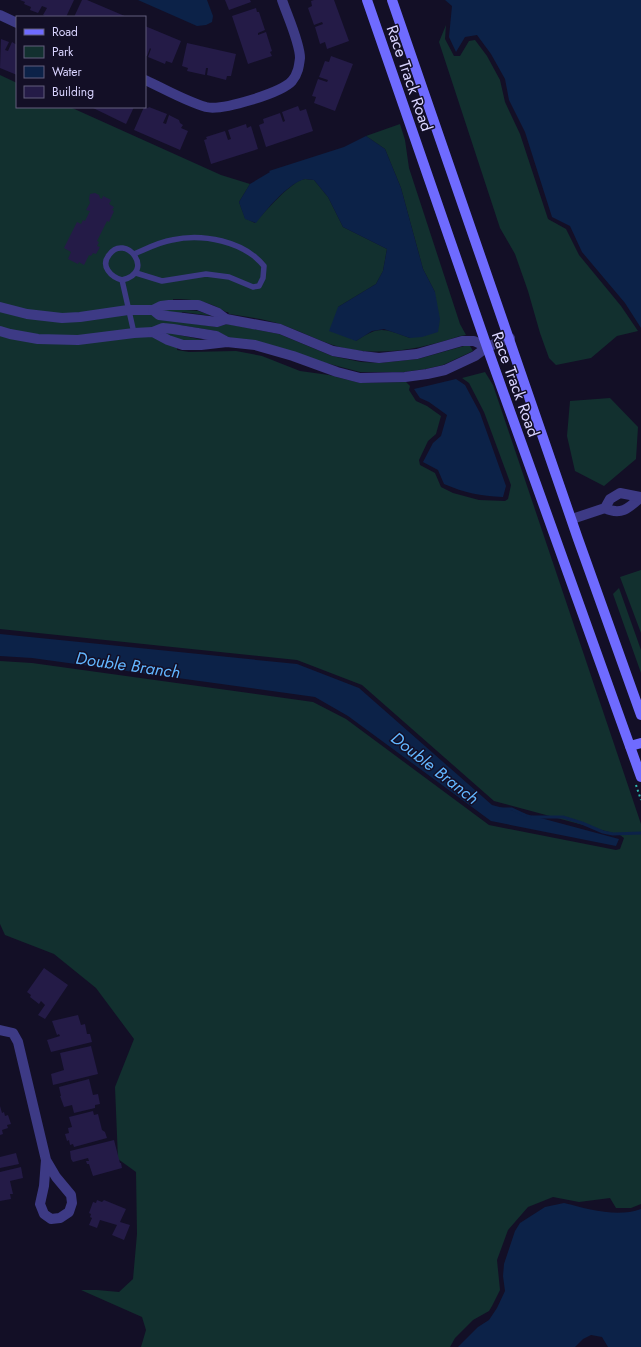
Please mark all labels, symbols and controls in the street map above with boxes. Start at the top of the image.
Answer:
legend [16,16,146,108]
street label: Race Track Road [381,22,438,134]
text: Road [52,23,78,41]
text: Park [52,43,74,61]
text: Water [52,63,83,81]
text: Building [52,83,94,101]
street label: Race Track Road [486,328,545,440]
water label: Double Branch [74,646,182,684]
water label: Double Branch [386,726,484,810]

